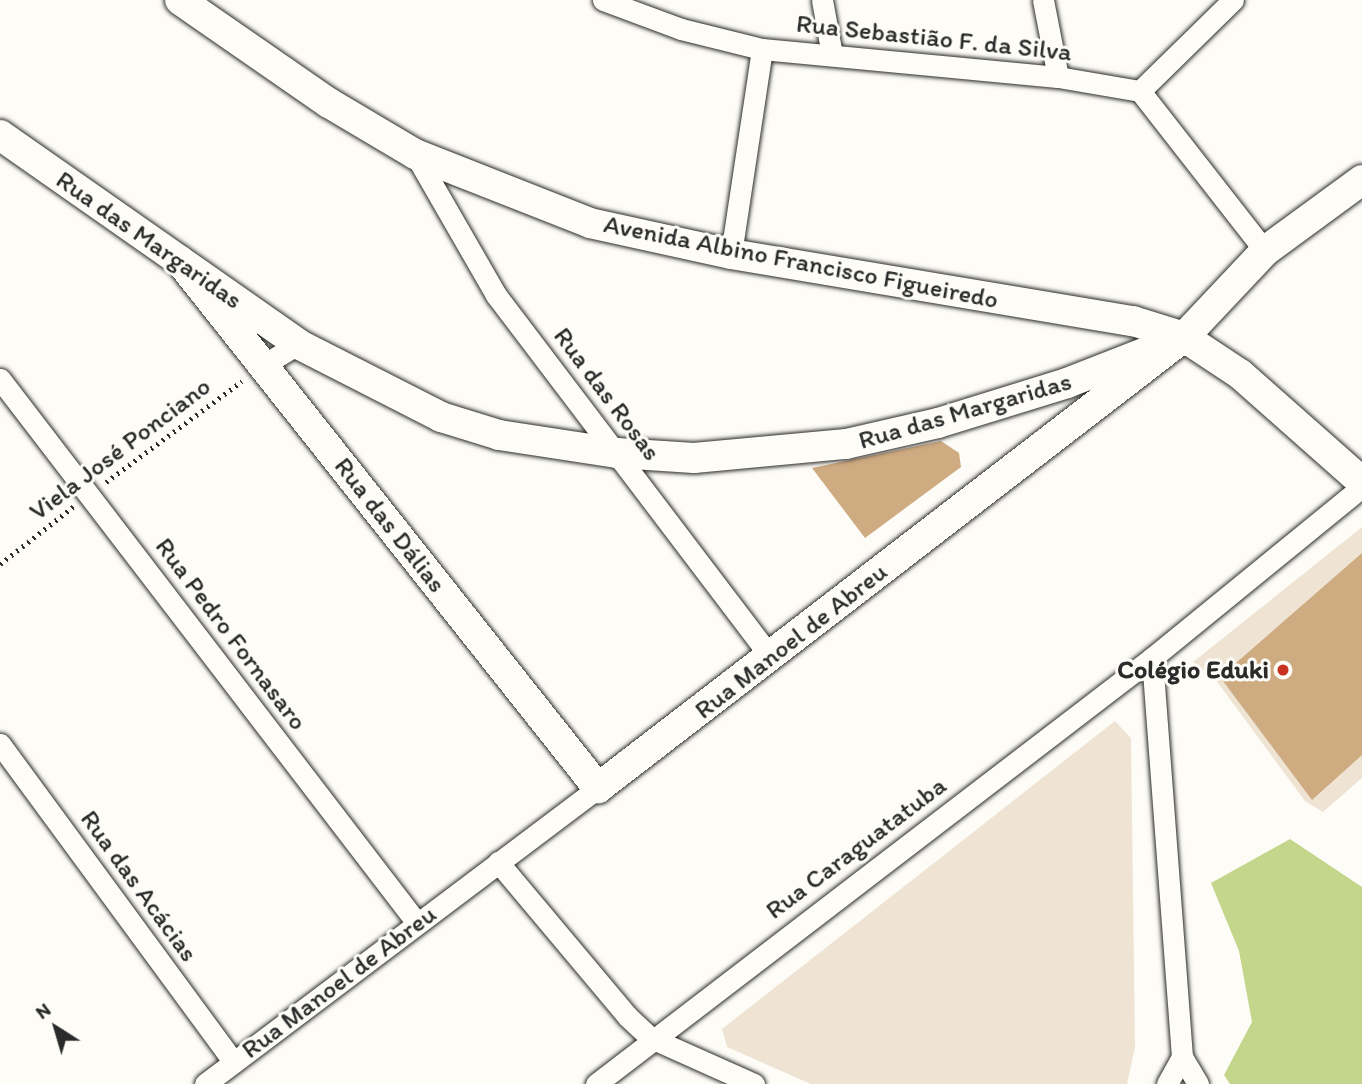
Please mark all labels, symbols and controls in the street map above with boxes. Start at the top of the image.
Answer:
street label: Rua Sebastião F. da Silva [795,8,1073,68]
street label: Rua das Margaridas [50,164,248,316]
street label: Avenida Albino Francisco Figueiredo [601,208,1001,316]
street label: Rua das Rosas [547,321,667,467]
street label: Rua das Margaridas [855,366,1075,456]
street label: Viela José Ponciano [23,371,217,527]
street label: Rua das Dálias [327,451,453,599]
street label: Rua Pedro Fornasaro [149,533,313,735]
street label: Rua Manoel de Abreu [689,556,893,726]
place label: Colégio Eduki [1117,654,1269,686]
marker: Colégio Eduki [1275,662,1291,678]
street label: Rua Caraguatatuba [760,770,952,926]
street label: Rua das Acácias [74,804,204,968]
street label: Rua Manoel de Abreu [236,899,442,1065]
north arrow [21,993,91,1063]
text: N [31,998,55,1024]

